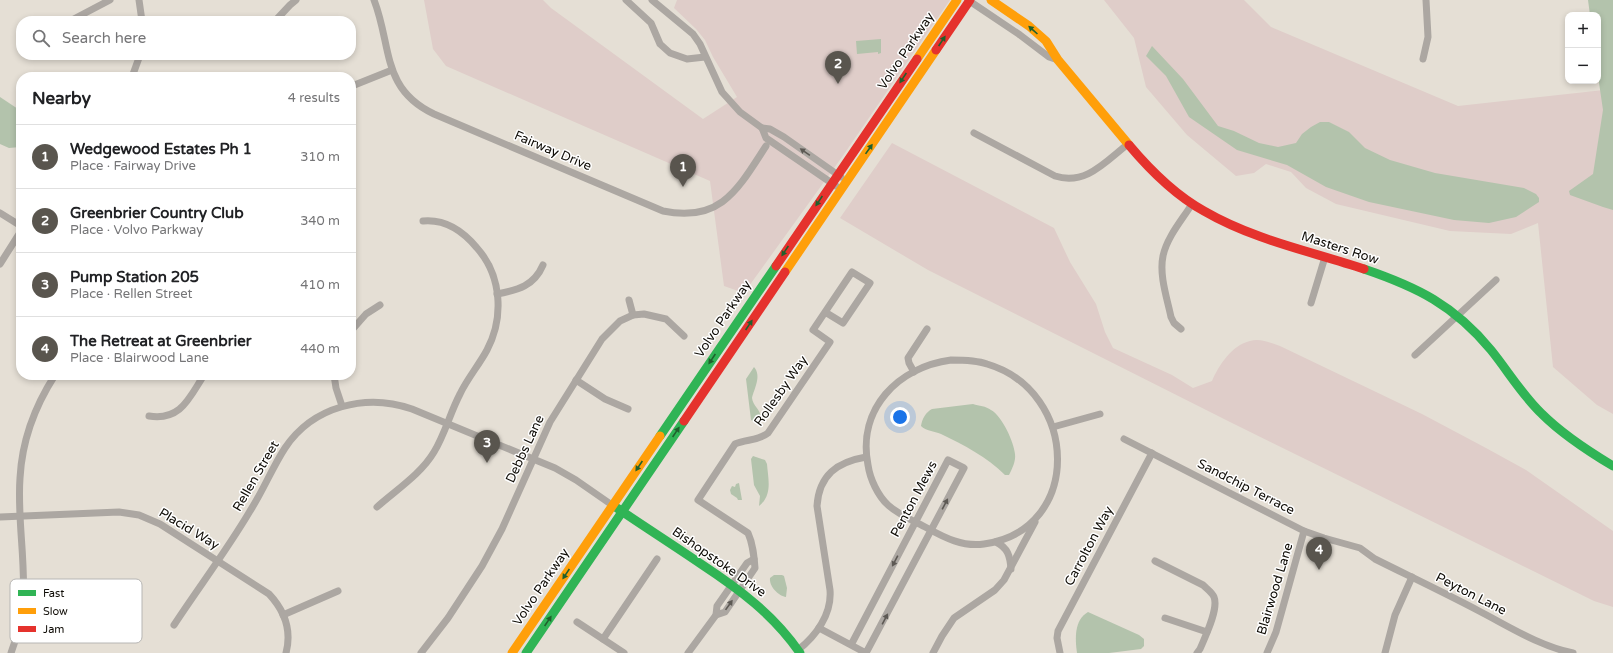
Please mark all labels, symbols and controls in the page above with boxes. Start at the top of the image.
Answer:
street label: Volvo Parkway [874,9,938,93]
map controls [1565,12,1601,84]
button: + [1565,12,1601,48]
search box [16,16,356,60]
one-way arrow [1028,26,1039,35]
icon: search [30,27,52,49]
text: Search here [62,29,146,47]
one-way arrow [938,36,946,47]
button: − [1565,48,1601,84]
pin: 2 [825,51,851,84]
one-way arrow [899,73,907,83]
text: Nearby [32,88,91,109]
text: 4 results [288,90,340,106]
street label: Fairway Drive [512,128,594,174]
text: Wedgewood Estates Ph 1 [70,140,252,158]
one-way arrow [865,143,873,154]
one-way arrow [800,148,810,156]
text: 1 [41,149,49,165]
text: 310 m [300,149,340,165]
pin: 1 [670,154,696,187]
text: Place · Fairway Drive [70,158,196,174]
one-way arrow [815,196,823,206]
text: Greenbrier Country Club [70,204,244,222]
text: 2 [41,213,49,229]
text: 340 m [300,213,340,229]
text: Place · Volvo Parkway [70,222,203,238]
street label: Masters Row [1299,228,1381,268]
one-way arrow [781,246,789,256]
text: Pump Station 205 [70,268,199,286]
text: 3 [41,277,49,293]
text: 410 m [300,277,340,293]
street label: Volvo Parkway [691,277,755,361]
text: Place · Rellen Street [70,286,192,302]
one-way arrow [745,319,753,330]
text: The Retreat at Greenbrier [70,332,251,350]
text: 4 [41,341,49,357]
text: 440 m [300,341,340,357]
text: Place · Blairwood Lane [70,350,209,366]
one-way arrow [708,353,716,364]
street label: Rollesby Way [751,353,811,429]
your location [890,407,910,427]
street label: Debbs Lane [502,413,548,485]
one-way arrow [672,427,680,437]
pin: 3 [474,430,500,463]
street label: Rellen Street [229,438,283,514]
street label: Sandchip Terrace [1195,456,1297,518]
street label: Penton Mews [887,458,941,540]
one-way arrow [635,461,643,471]
one-way arrow [942,498,948,509]
street label: Carrolton Way [1061,503,1117,589]
street label: Placid Way [156,505,222,553]
street label: Bishopstoke Drive [669,524,769,600]
pin: 4 [1306,537,1332,570]
street label: Blairwood Lane [1253,541,1297,637]
street label: Volvo Parkway [509,545,573,629]
one-way arrow [892,555,898,567]
one-way arrow [562,568,570,579]
street label: Peyton Lane [1433,569,1509,619]
legend [10,579,142,643]
text: Fast [43,587,64,600]
one-way arrow [725,600,733,611]
text: Slow [43,605,68,618]
one-way arrow [881,613,888,624]
one-way arrow [544,616,552,626]
text: Jam [43,623,64,636]

